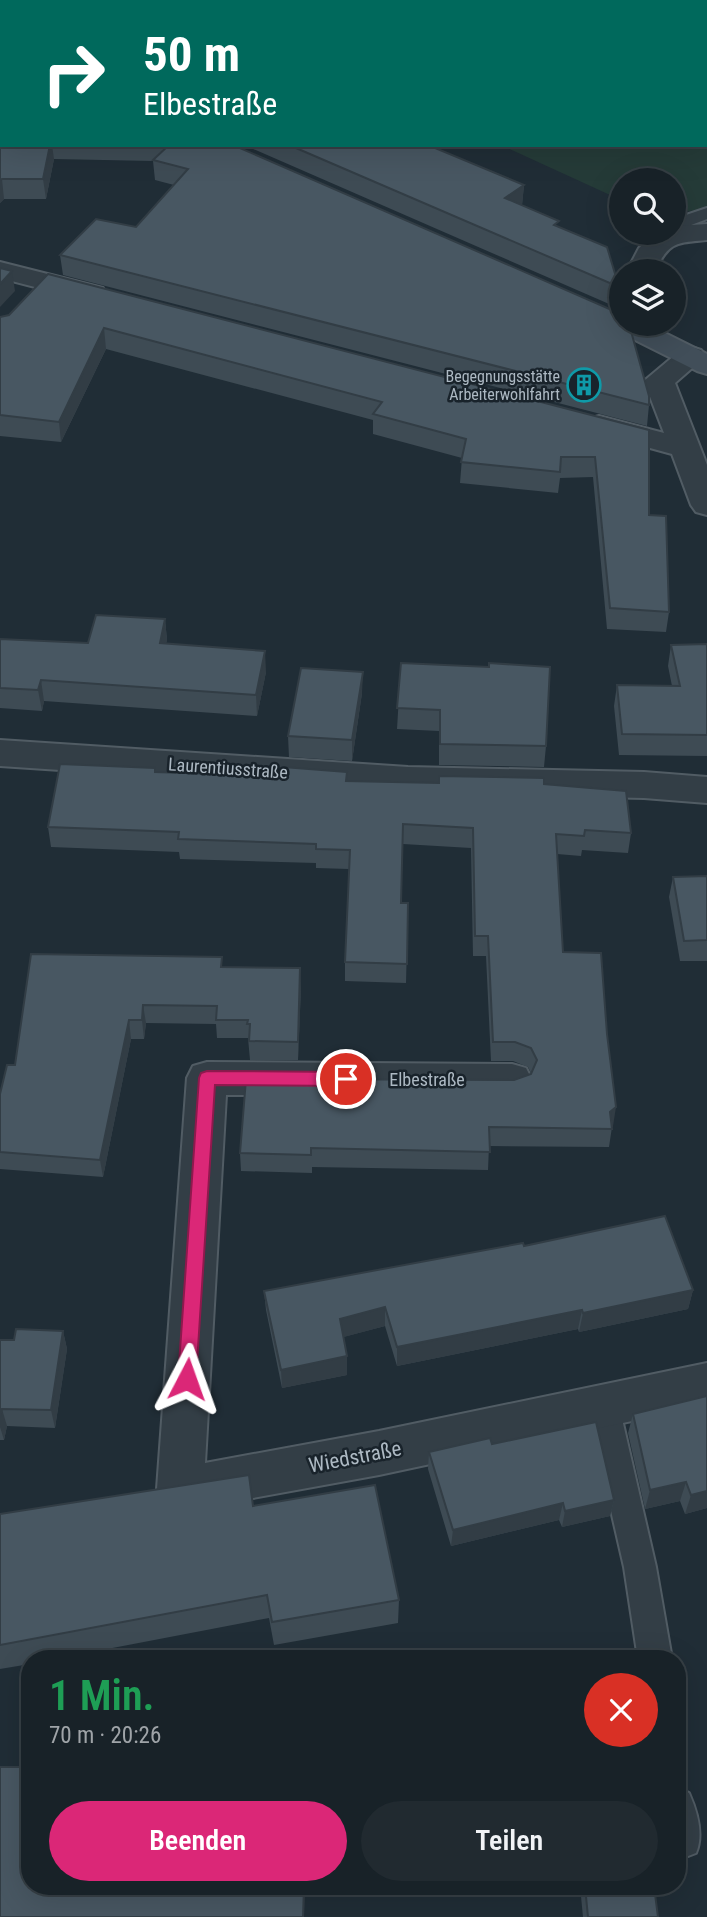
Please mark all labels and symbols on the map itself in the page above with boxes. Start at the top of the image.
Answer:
building icon: Begegnungsstätte Arbeiterwohlfahrt [565,366,603,404]
place label: Begegnungsstätte Arbeiterwohlfahrt [445,367,560,404]
street label: Laurentiusstraße [167,753,289,783]
pin [316,1049,376,1109]
street label: Elbestraße [389,1069,465,1090]
position arrow [150,1342,224,1416]
street label: Wiedstraße [307,1436,403,1478]

